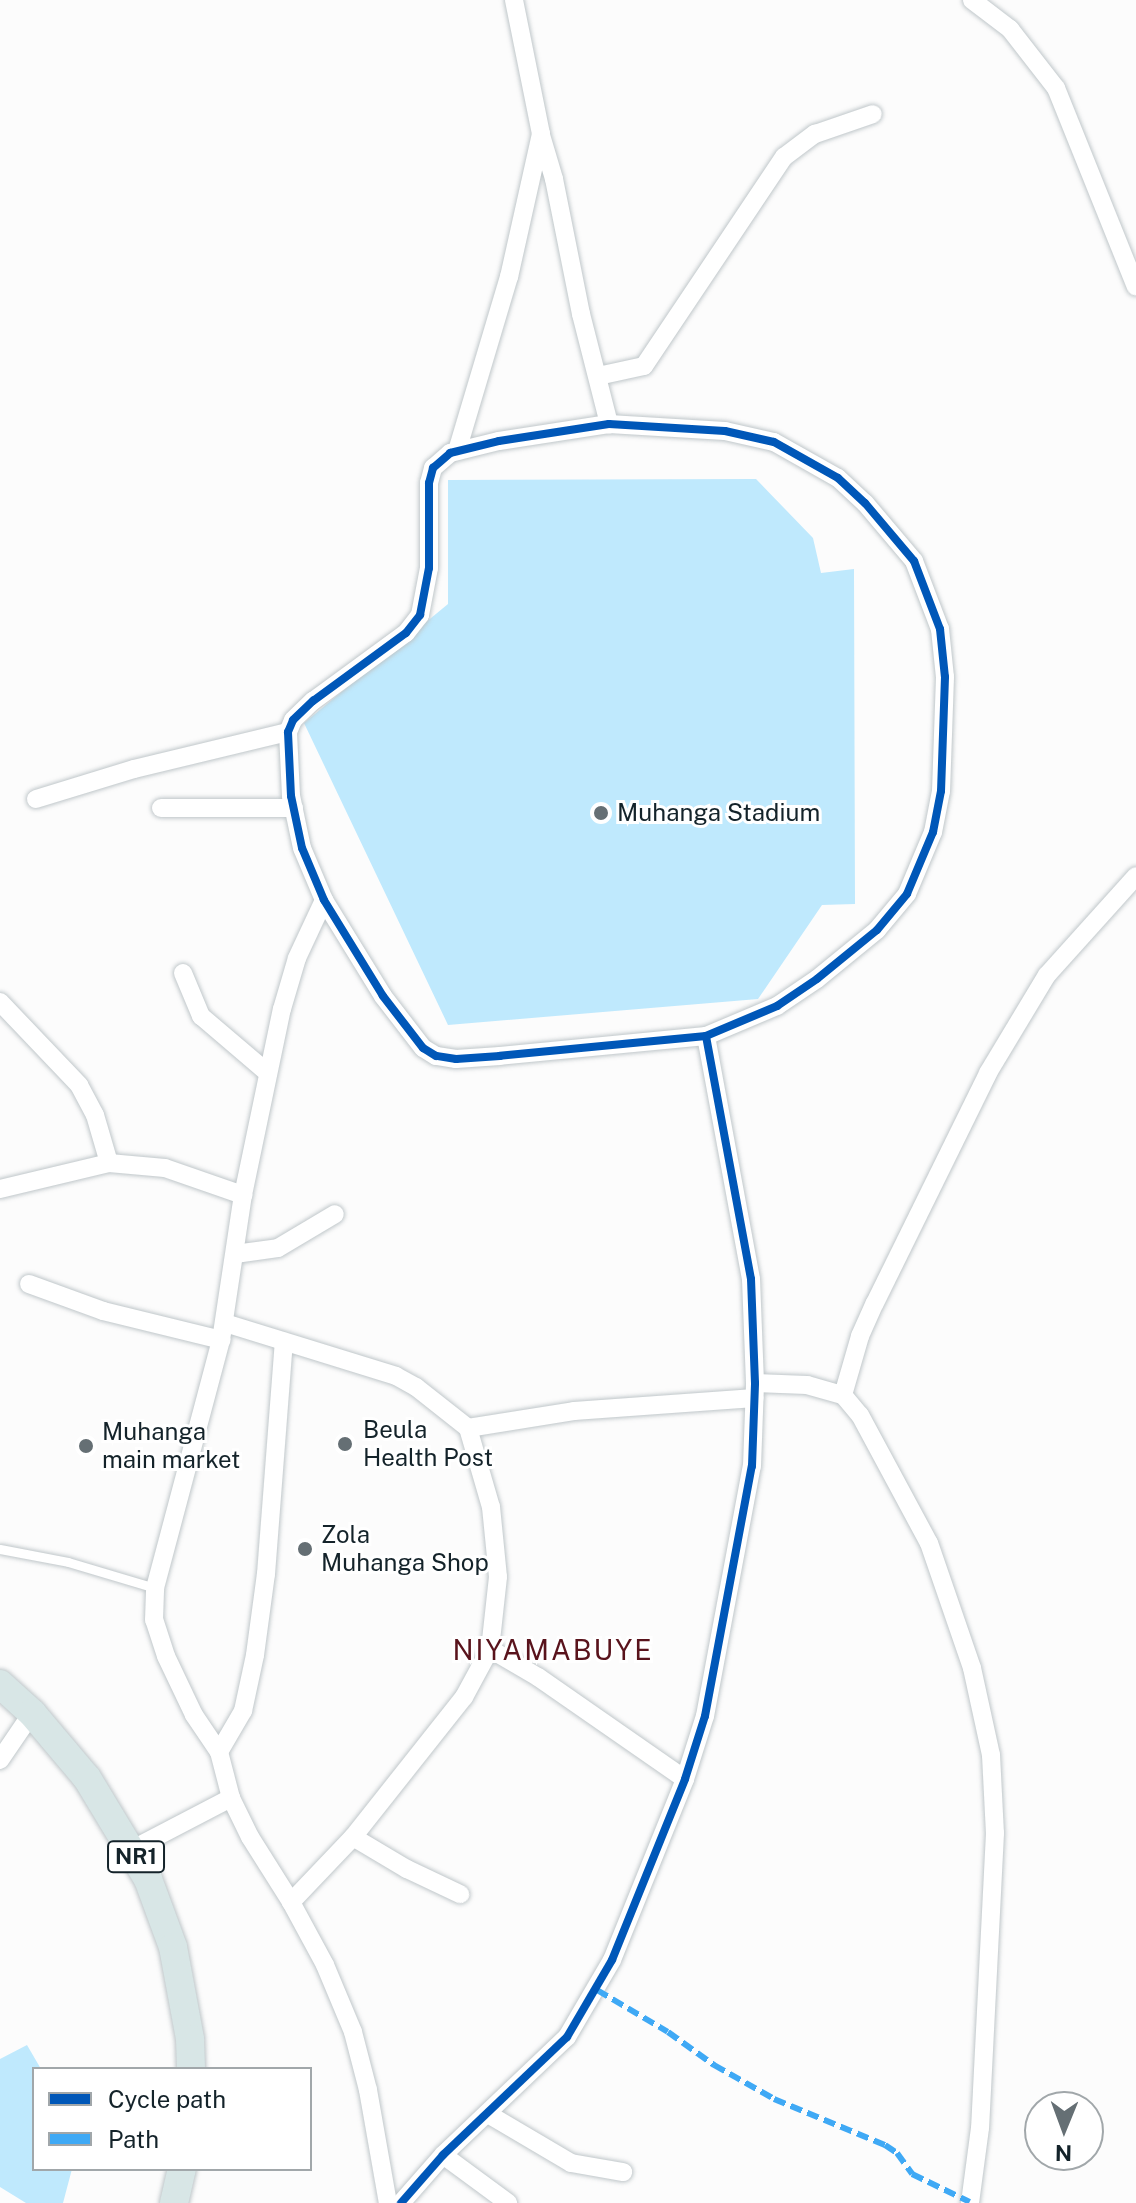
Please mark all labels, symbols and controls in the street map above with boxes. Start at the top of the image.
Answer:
place label: Muhanga Stadium [617,799,820,827]
marker: Muhanga Stadium [592,804,610,822]
place label: Beula Health Post [363,1416,493,1472]
place label: Muhanga main market [102,1418,240,1474]
marker: Beula Health Post [334,1433,356,1455]
marker: Muhanga main market [77,1437,95,1455]
place label: Zola Muhanga Shop [321,1521,489,1577]
marker: Zola Muhanga Shop [296,1540,314,1558]
district label: NIYAMABUYE [452,1633,654,1667]
road number: NR1 [106,1839,166,1875]
legend [32,2067,312,2171]
text: Cycle path [108,2085,226,2113]
north arrow [1024,2091,1104,2171]
text: Path [108,2125,159,2153]
text: N [1055,2140,1072,2166]

